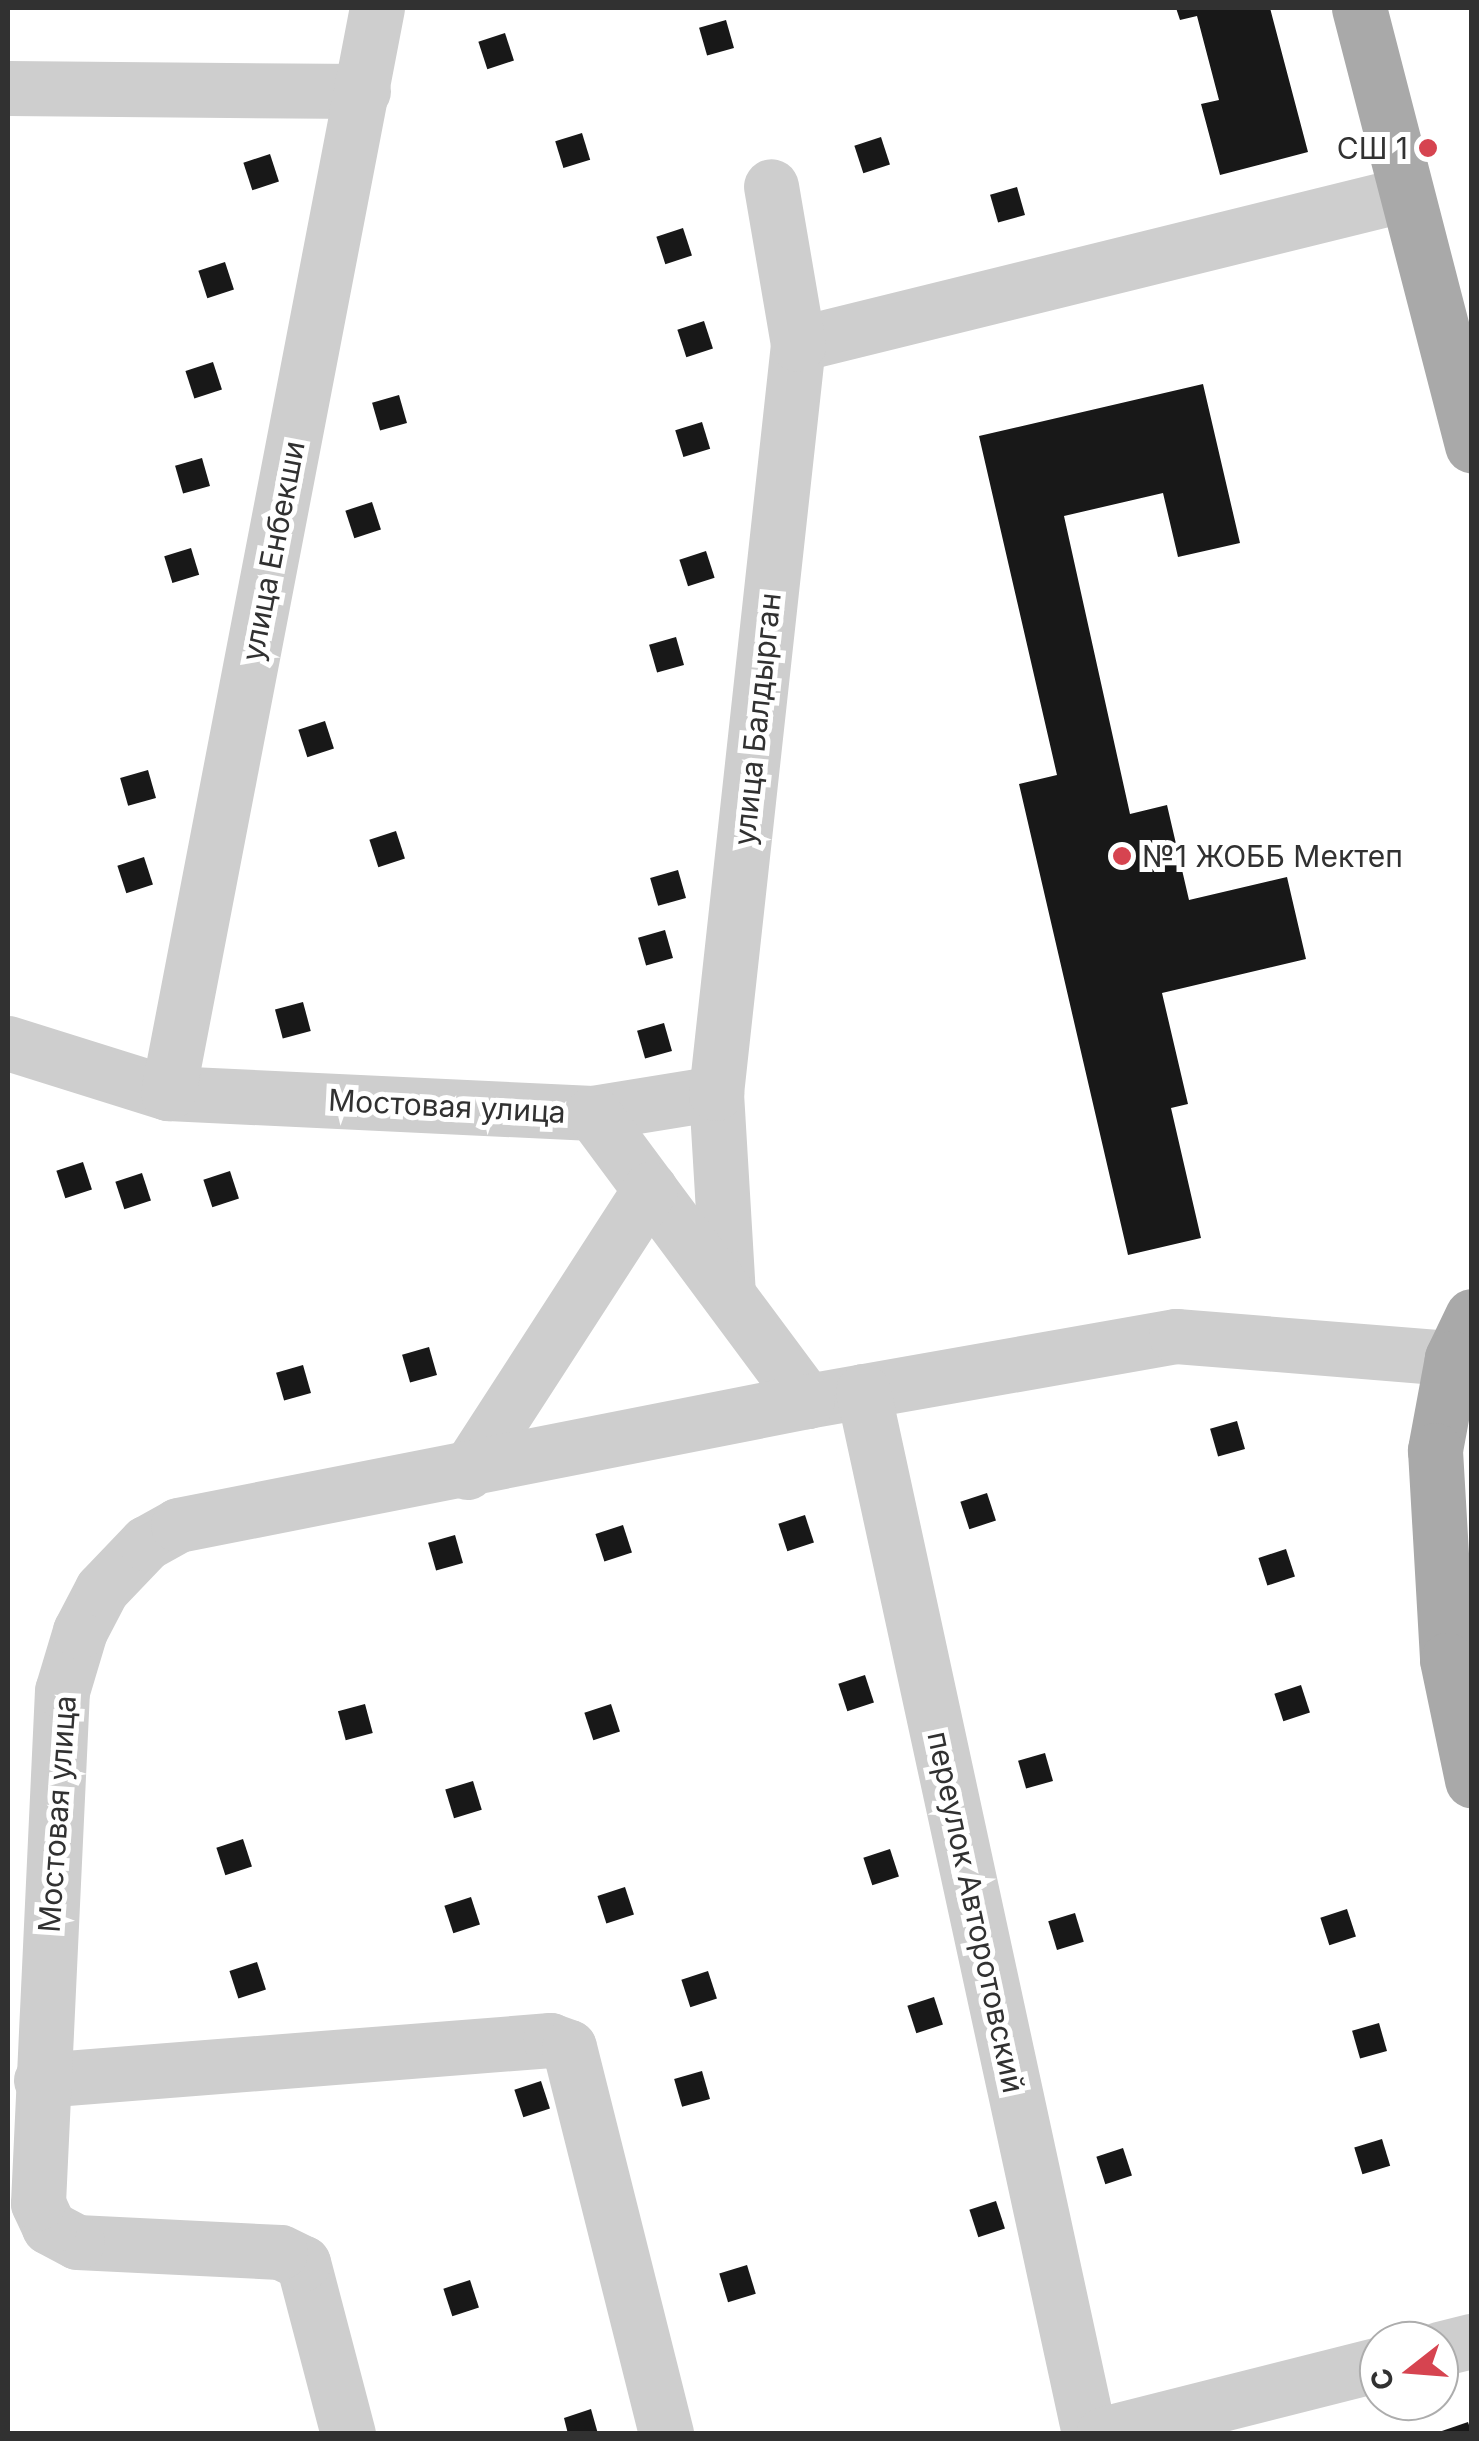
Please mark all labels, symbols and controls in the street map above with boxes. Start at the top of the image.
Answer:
place label: СШ 1 [1337,130,1408,166]
marker: СШ 1 [1417,137,1439,159]
street label: улица Енбекши [234,438,312,664]
street label: улица Балдырган [726,591,788,847]
place label: №1 ЖОББ Мектеп [1142,838,1403,874]
marker: №1 ЖОББ Мектеп [1111,845,1133,867]
street label: Мостовая улица [327,1082,567,1130]
street label: Мостовая улица [31,1694,83,1934]
street label: переулок Авторотовский [920,1728,1032,2096]
north arrow [1359,2321,1459,2421]
text: С [1363,2364,1402,2394]

